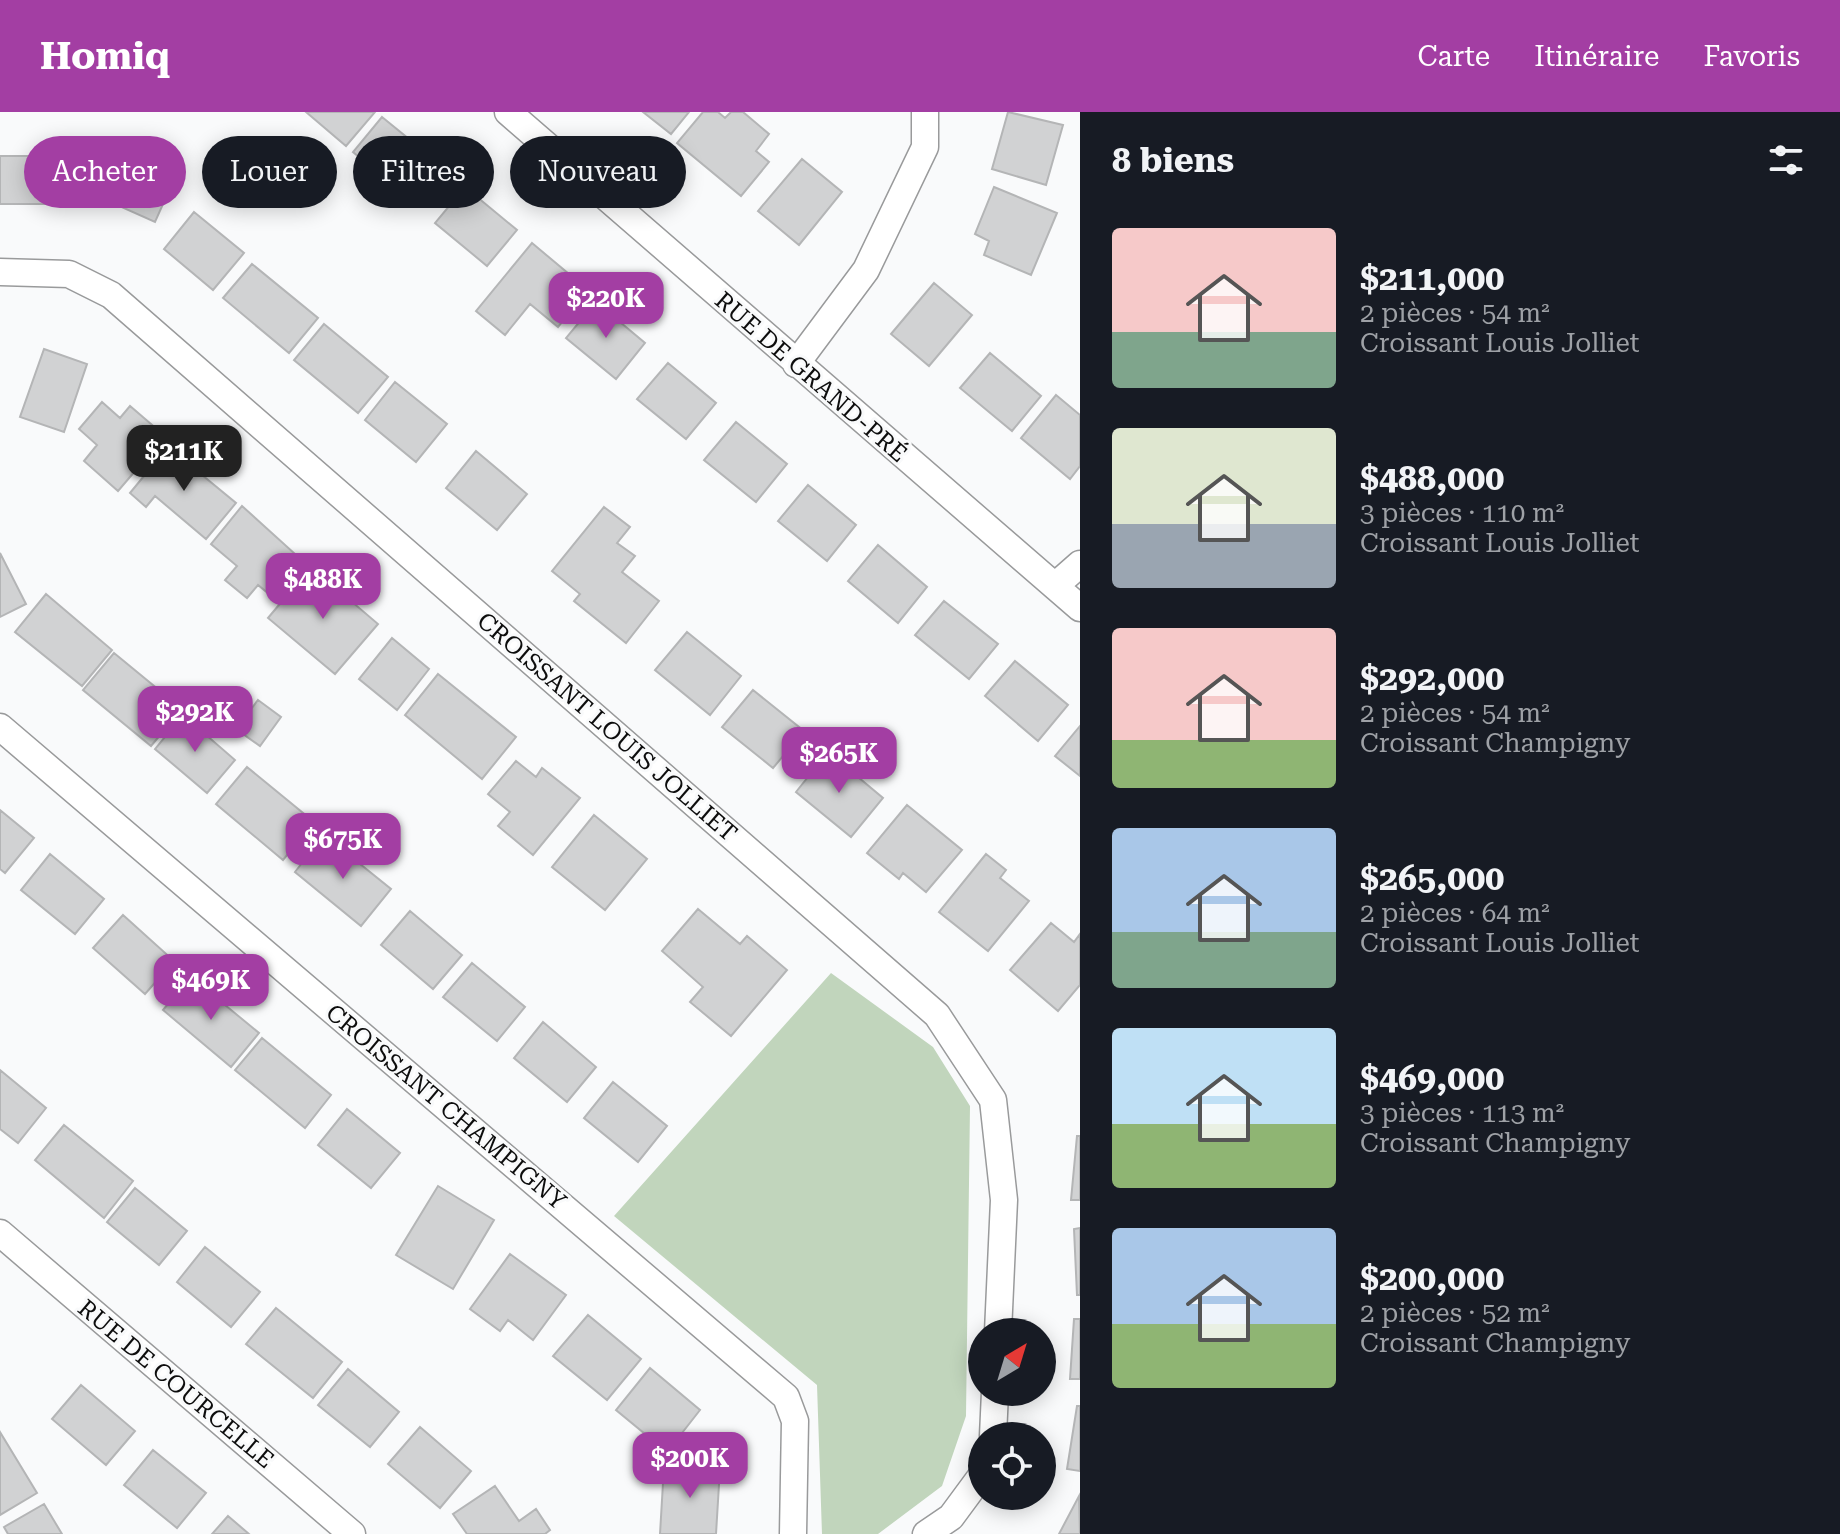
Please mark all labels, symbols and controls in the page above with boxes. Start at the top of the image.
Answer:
text: Homiq [40,34,170,78]
text: Carte [1417,40,1490,73]
text: Itinéraire [1534,40,1659,73]
text: Favoris [1703,40,1800,73]
chip: Acheter [24,136,186,208]
chip: Louer [202,136,337,208]
chip: Filtres [353,136,494,208]
chip: Nouveau [510,136,686,208]
icon: filters [1764,138,1808,182]
text: 8 biens [1112,140,1234,180]
text: $211,000 [1360,258,1504,298]
icon: home [1176,260,1272,356]
pin: $220K [550,272,662,340]
text: $220K [567,283,645,313]
street label: RUE DE GRAND-PRÉ [709,285,913,468]
text: 2 pièces · 54 m² [1360,298,1550,328]
text: Croissant Louis Jolliet [1360,328,1640,358]
pin: $211K [128,425,240,493]
text: $211K [145,436,223,466]
text: $488,000 [1360,458,1504,498]
icon: home [1176,460,1272,556]
text: 3 pièces · 110 m² [1360,498,1564,528]
text: Croissant Louis Jolliet [1360,528,1640,558]
pin: $488K [267,553,379,621]
text: $488K [284,564,362,594]
street label: CROISSANT LOUIS JOLLIET [471,607,743,847]
text: $292,000 [1360,658,1504,698]
icon: home [1176,660,1272,756]
pin: $292K [139,686,251,754]
text: $292K [156,697,234,727]
text: 2 pièces · 54 m² [1360,698,1550,728]
pin: $265K [783,727,895,795]
text: Croissant Champigny [1360,728,1630,758]
text: $265K [800,738,878,768]
pin: $675K [287,813,399,881]
text: $675K [304,824,382,854]
text: $265,000 [1360,858,1504,898]
icon: home [1176,860,1272,956]
text: 2 pièces · 64 m² [1360,898,1550,928]
text: Croissant Louis Jolliet [1360,928,1640,958]
pin: $469K [155,954,267,1022]
text: $469K [172,965,250,995]
street label: CROISSANT CHAMPIGNY [320,998,572,1216]
text: $469,000 [1360,1058,1504,1098]
icon: home [1176,1060,1272,1156]
text: 3 pièces · 113 m² [1360,1098,1564,1128]
text: Croissant Champigny [1360,1128,1630,1158]
text: $200,000 [1360,1258,1504,1298]
icon: home [1176,1260,1272,1356]
street label: RUE DE COURCELLE [72,1294,280,1474]
text: 2 pièces · 52 m² [1360,1298,1550,1328]
north arrow [968,1318,1056,1406]
map controls [968,1318,1056,1510]
text: Croissant Champigny [1360,1328,1630,1358]
button: locate [968,1422,1056,1510]
pin: $200K [634,1432,746,1500]
text: $200K [651,1443,729,1473]

